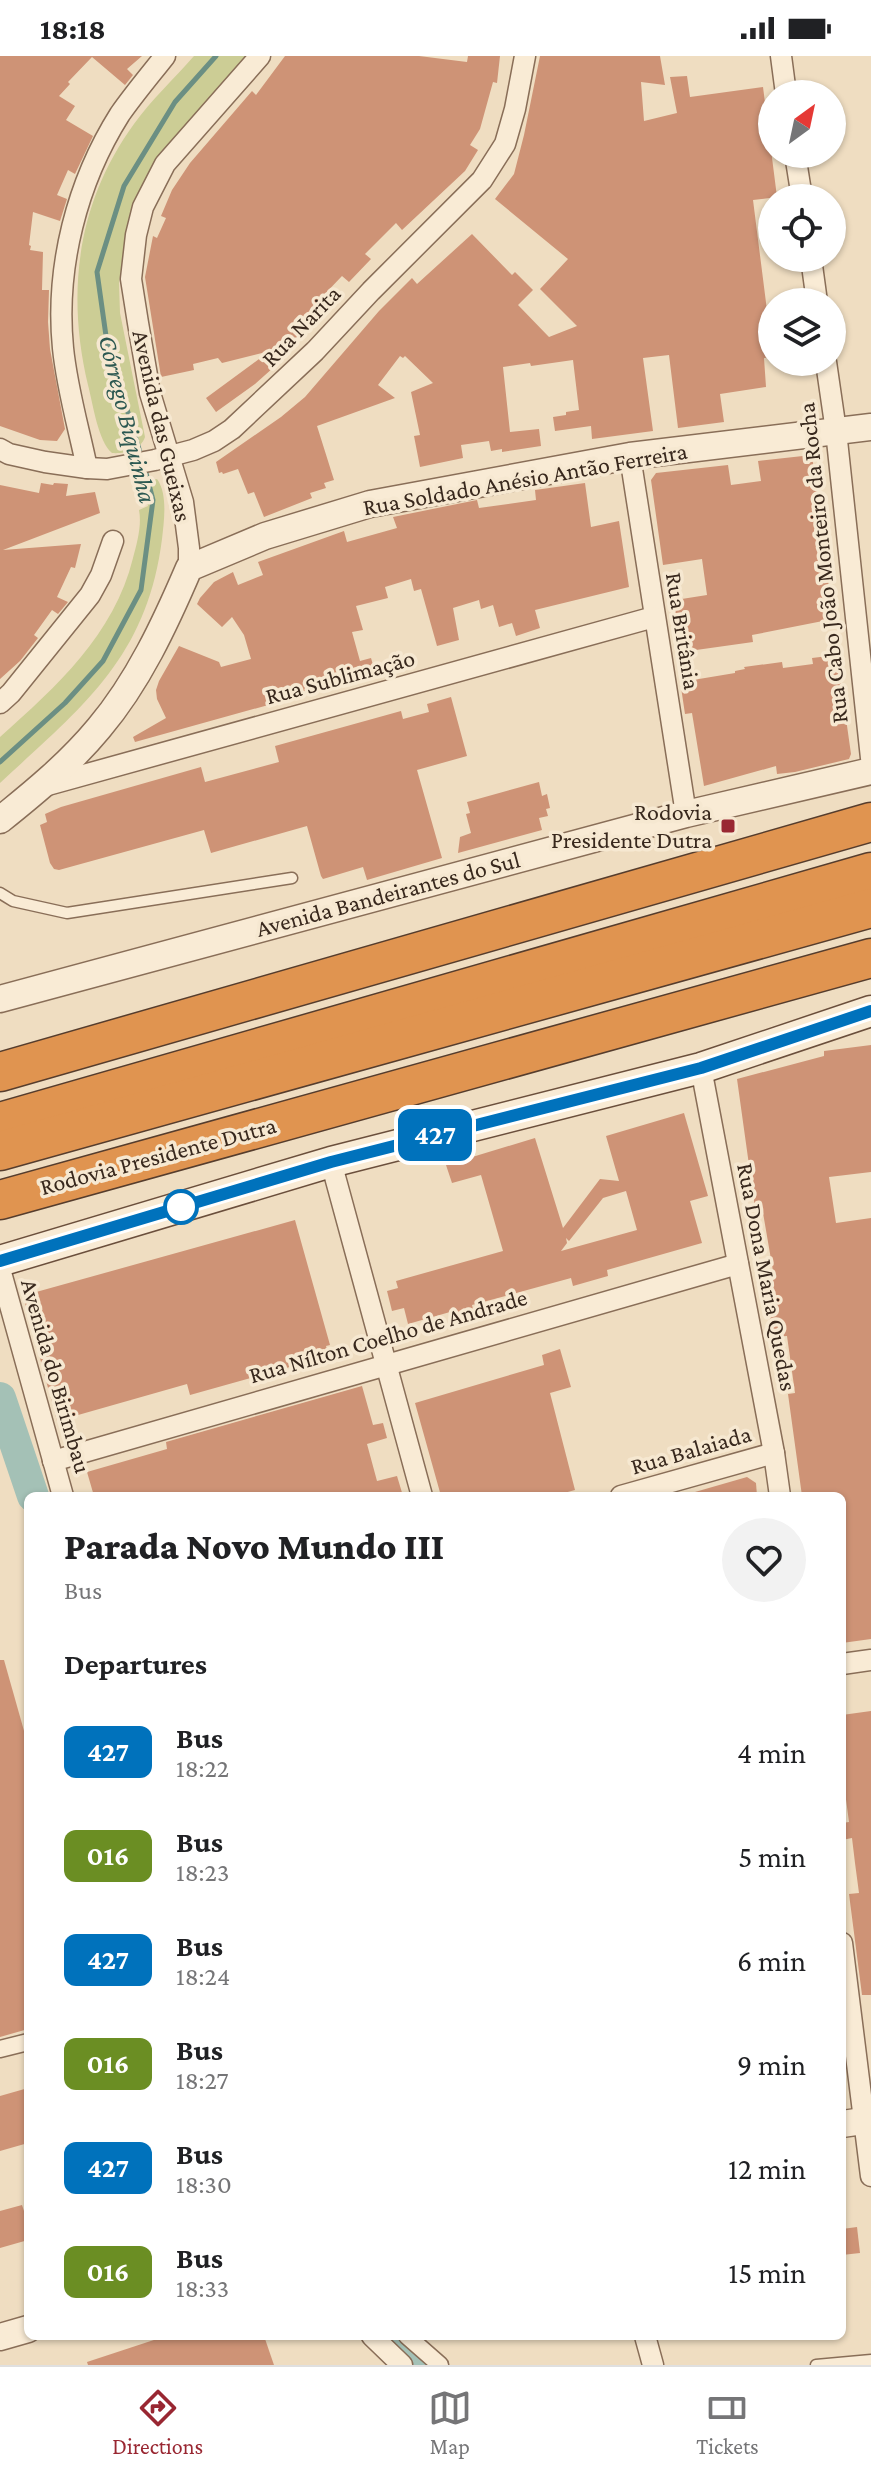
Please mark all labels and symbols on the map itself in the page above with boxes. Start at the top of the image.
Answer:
north arrow [758,80,846,168]
street label: Rua Narita [256,280,346,372]
street label: Avenida das Gueixas [127,327,198,524]
water label: Córrego Biquinha [93,332,162,506]
street label: Rua Cabo João Monteiro da Rocha [792,401,853,725]
street label: Rua Soldado Anésio Antão Ferreira [361,437,689,520]
street label: Rua Britânia [661,570,706,692]
street label: Rua Sublimação [262,644,418,709]
place label: Rodovia Presidente Dutra [551,798,712,853]
marker: Rodovia Presidente Dutra [719,817,737,835]
street label: Avenida Bandeirantes do Sul [253,845,523,942]
line badge: 427 [389,1109,481,1161]
street label: Rodovia Presidente Dutra [37,1111,279,1200]
street label: Rua Dona Maria Quedas [732,1161,803,1393]
unlabelled marker [164,1190,198,1224]
street label: Avenida do Birimbau [16,1276,97,1476]
street label: Rua Nílton Coelho de Andrade [246,1283,530,1388]
street label: Rua Balaiada [627,1419,754,1480]

